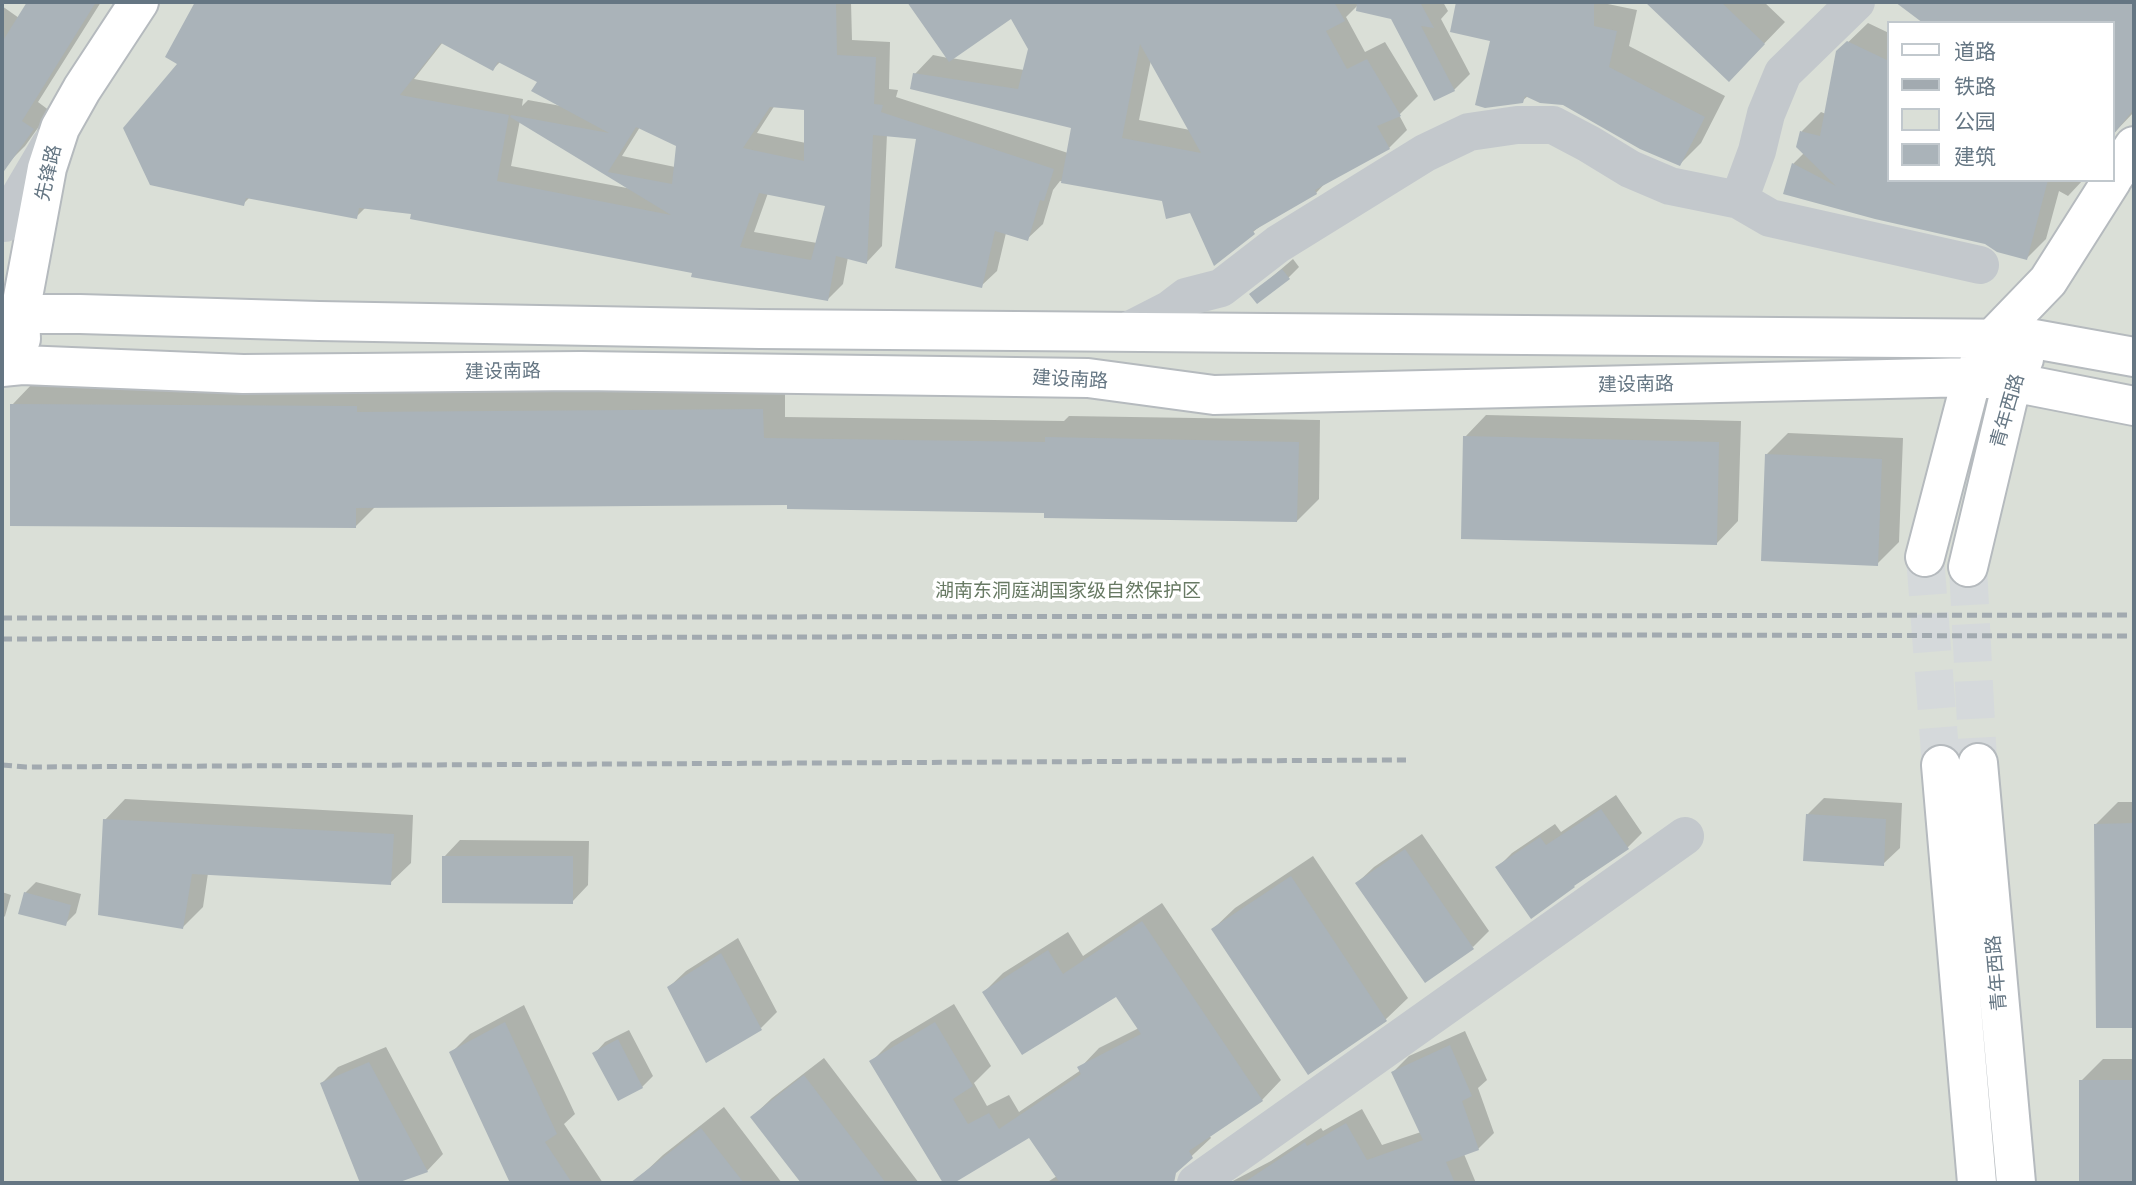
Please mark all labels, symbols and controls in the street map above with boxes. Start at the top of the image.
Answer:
legend [1888,21,2115,182]
text: 道路 [1954,37,1996,65]
text: 铁路 [1954,72,1996,100]
text: 公园 [1954,107,1996,135]
text: 建筑 [1954,142,1996,170]
street label: 先锋路 [31,143,67,203]
street label: 建设南路 [465,360,541,384]
street label: 建设南路 [1031,367,1109,393]
street label: 青年西路 [1987,371,2029,451]
street label: 建设南路 [1598,373,1674,397]
park label: 湖南东洞庭湖国家级自然保护区 [935,581,1201,603]
street label: 青年西路 [1982,934,2012,1012]

